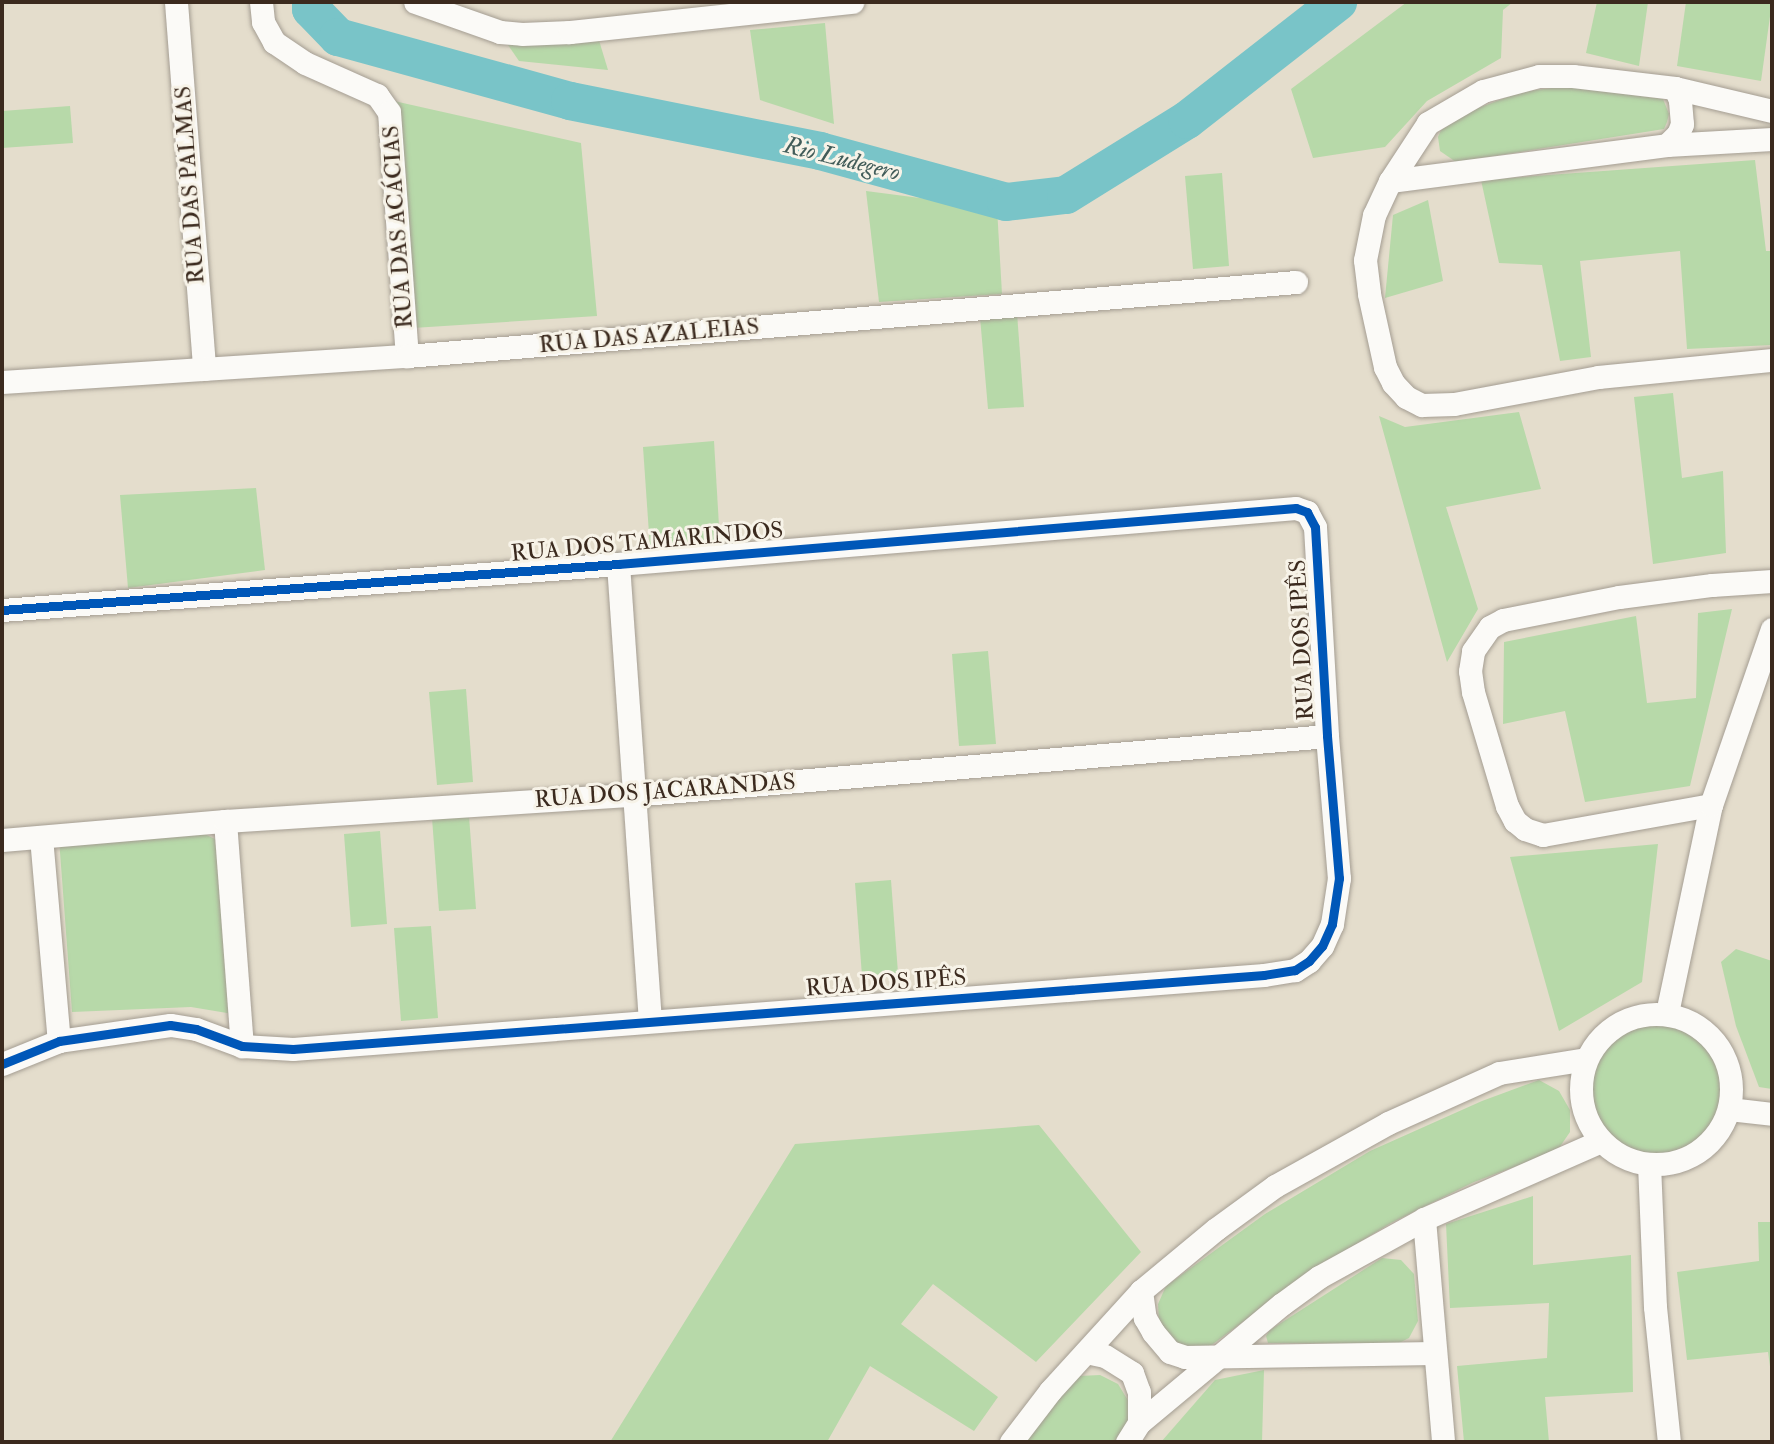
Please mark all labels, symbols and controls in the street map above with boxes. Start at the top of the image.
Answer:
street label: RUA DAS PALMAS [169,85,211,285]
street label: RUA DAS ACÁCIAS [377,125,419,329]
water label: Rio Ludegero [781,131,903,187]
street label: RUA DAS AZALEIAS [538,313,760,359]
street label: RUA DOS TAMARINDOS [510,516,784,568]
street label: RUA DOS IPÊS [1284,559,1320,721]
street label: RUA DOS JACARANDAS [534,768,796,814]
street label: RUA DOS IPÊS [805,964,967,1002]

